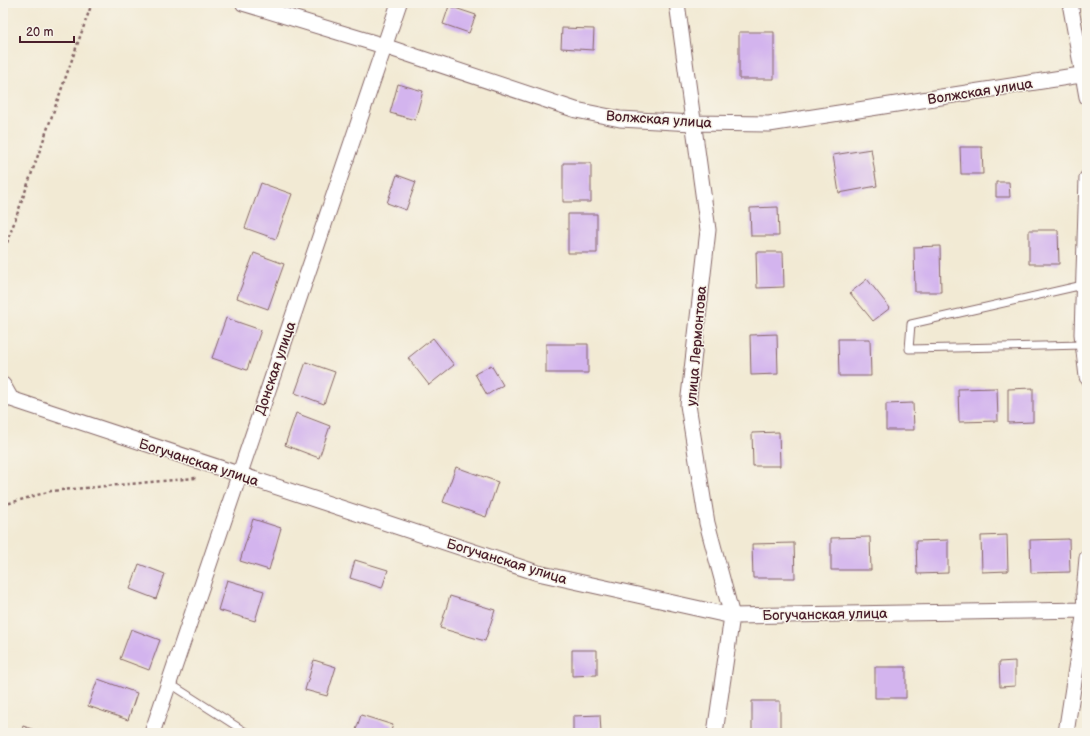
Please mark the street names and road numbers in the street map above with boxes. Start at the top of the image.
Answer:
street label: Волжская улица [926,75,1035,108]
street label: Волжская улица [605,107,713,132]
street label: улица Лермонтова [683,284,710,407]
street label: Донская улица [252,318,300,417]
street label: Богучанская улица [137,435,262,490]
street label: Богучанская улица [445,535,570,588]
street label: Богучанская улица [762,605,888,624]

